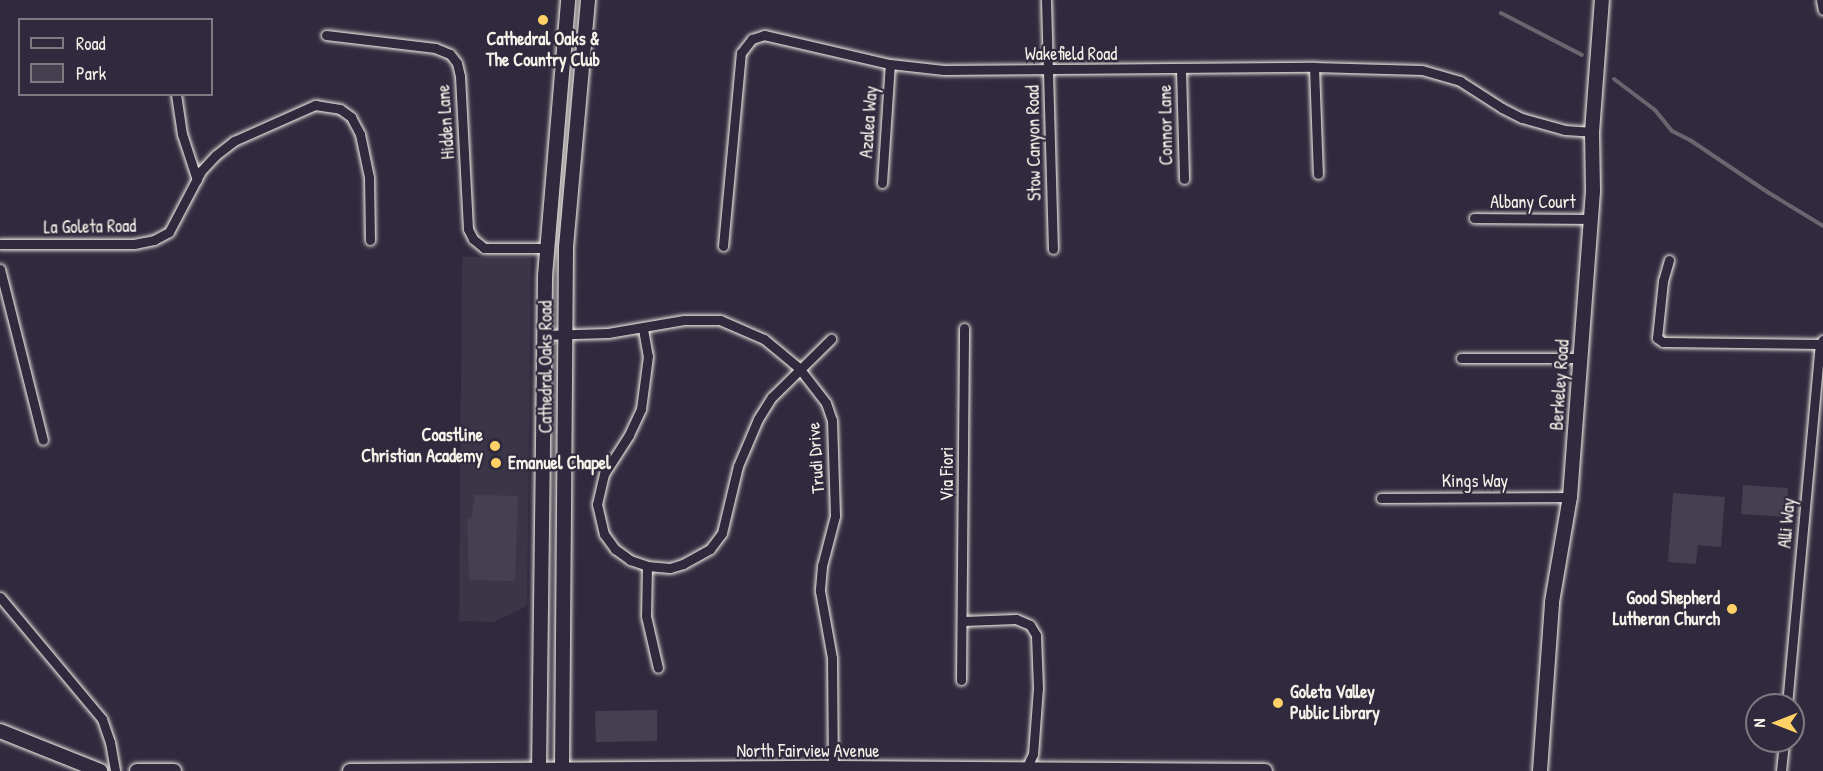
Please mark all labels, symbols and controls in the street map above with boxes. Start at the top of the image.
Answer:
marker: Cathedral Oaks & The Country Club [536,13,550,27]
legend [18,18,213,96]
place label: Cathedral Oaks & The Country Club [486,29,600,72]
text: Road [76,31,106,56]
street label: Wakefield Road [1025,43,1117,65]
text: Park [76,61,106,86]
street label: Hidden Lane [433,84,459,160]
street label: Connor Lane [1154,84,1178,166]
street label: Azalea Way [856,85,882,159]
street label: Stow Canyon Road [1022,85,1046,201]
street label: Albany Court [1490,191,1576,213]
street label: La Goleta Road [44,215,136,239]
street label: Cathedral Oaks Road [535,301,557,433]
street label: Berkeley Road [1546,339,1574,431]
street label: Trudi Drive [803,422,829,494]
place label: Coastline Christian Academy [361,425,483,468]
marker: Coastline Christian Academy [488,439,502,453]
street label: Via Fiori [936,447,958,501]
place label: Emanuel Chapel [508,452,611,474]
marker: Emanuel Chapel [489,456,503,470]
street label: Kings Way [1442,470,1508,492]
street label: Alli Way [1774,497,1800,549]
place label: Good Shepherd Lutheran Church [1613,588,1720,630]
marker: Good Shepherd Lutheran Church [1725,602,1739,616]
place label: Goleta Valley Public Library [1290,682,1380,724]
north arrow [1745,693,1805,753]
marker: Goleta Valley Public Library [1271,696,1285,710]
text: N [1748,719,1770,727]
street label: North Fairview Avenue [737,740,879,762]

